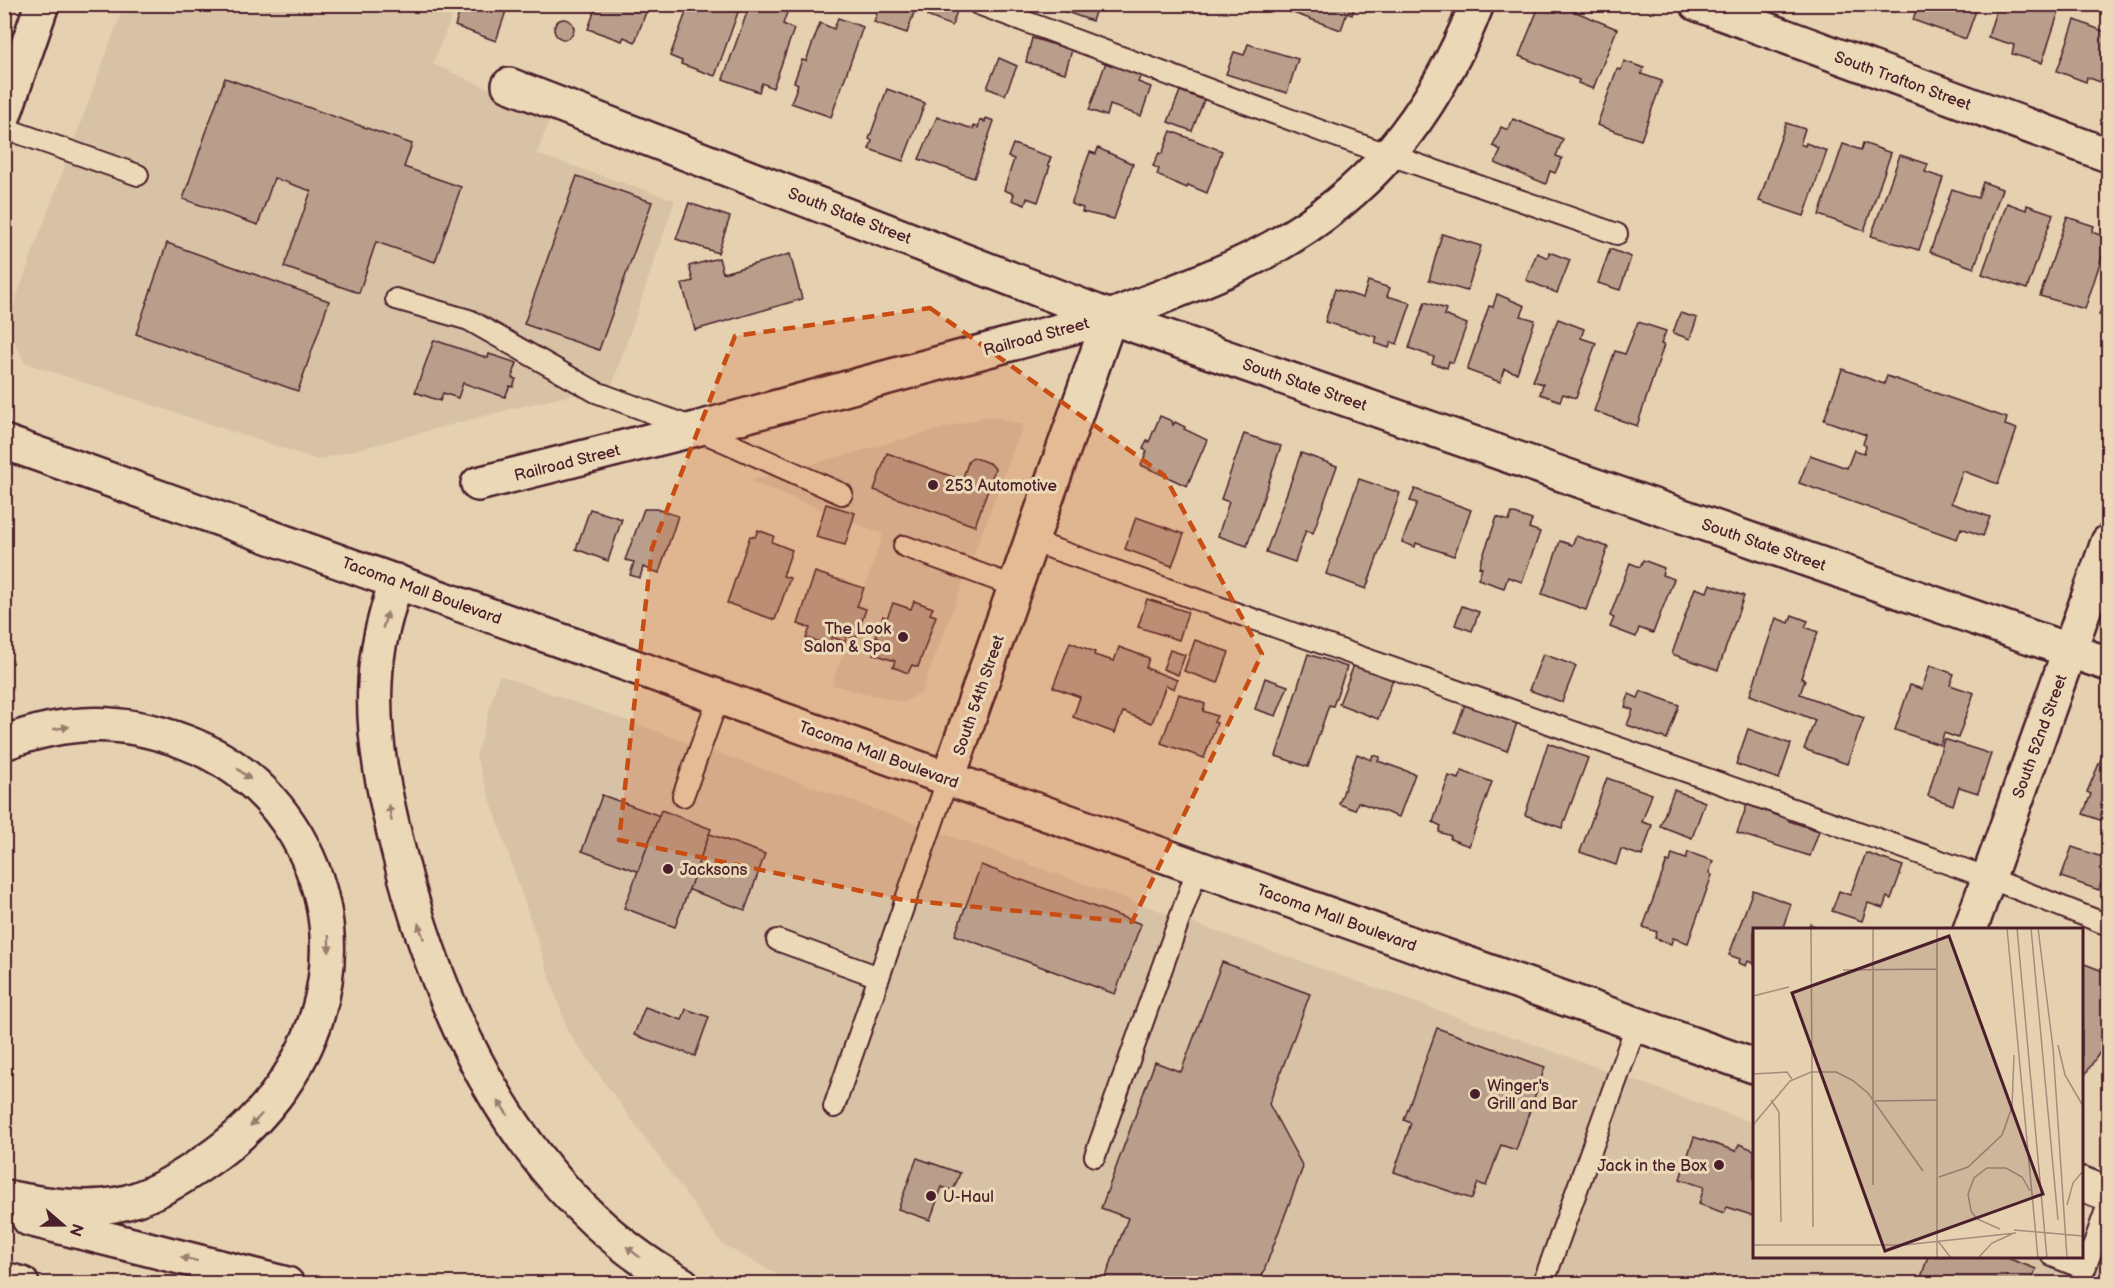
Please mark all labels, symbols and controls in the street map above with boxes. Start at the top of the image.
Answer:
street label: South Trafton Street [1832,48,1973,115]
street label: South State Street [785,184,914,249]
street label: Railroad Street [982,314,1091,361]
street label: South State Street [1240,355,1369,416]
street label: Railroad Street [512,441,622,486]
place label: 253 Automotive [945,477,1058,496]
marker: 253 Automotive [926,478,940,492]
street label: South State Street [1699,515,1828,576]
street label: Tacoma Mall Boulevard [339,554,504,629]
one-way arrow [381,611,390,629]
place label: The Look Salon & Spa [804,620,891,657]
marker: The Look Salon & Spa [896,630,910,644]
street label: South 54th Street [950,633,1009,758]
street label: South 52nd Street [2009,672,2072,801]
street label: Tacoma Mall Boulevard [796,718,961,793]
one-way arrow [51,723,70,732]
one-way arrow [237,768,252,780]
one-way arrow [385,803,394,822]
place label: Jacksons [680,861,747,880]
marker: Jacksons [661,862,675,876]
street label: Tacoma Mall Boulevard [1254,881,1419,956]
one-way arrow [415,922,425,940]
inset map [1753,928,2083,1258]
one-way arrow [324,934,334,953]
place label: Winger's Grill and Bar [1487,1077,1578,1114]
marker: Winger's Grill and Bar [1468,1087,1482,1101]
one-way arrow [497,1100,509,1116]
one-way arrow [250,1112,264,1126]
place label: Jack in the Box [1598,1157,1707,1176]
marker: Jack in the Box [1712,1158,1726,1172]
place label: U-Haul [943,1188,994,1207]
marker: U-Haul [924,1189,938,1203]
north arrow [33,1195,93,1255]
text: N [65,1221,87,1239]
one-way arrow [625,1246,640,1258]
one-way arrow [180,1254,198,1263]

